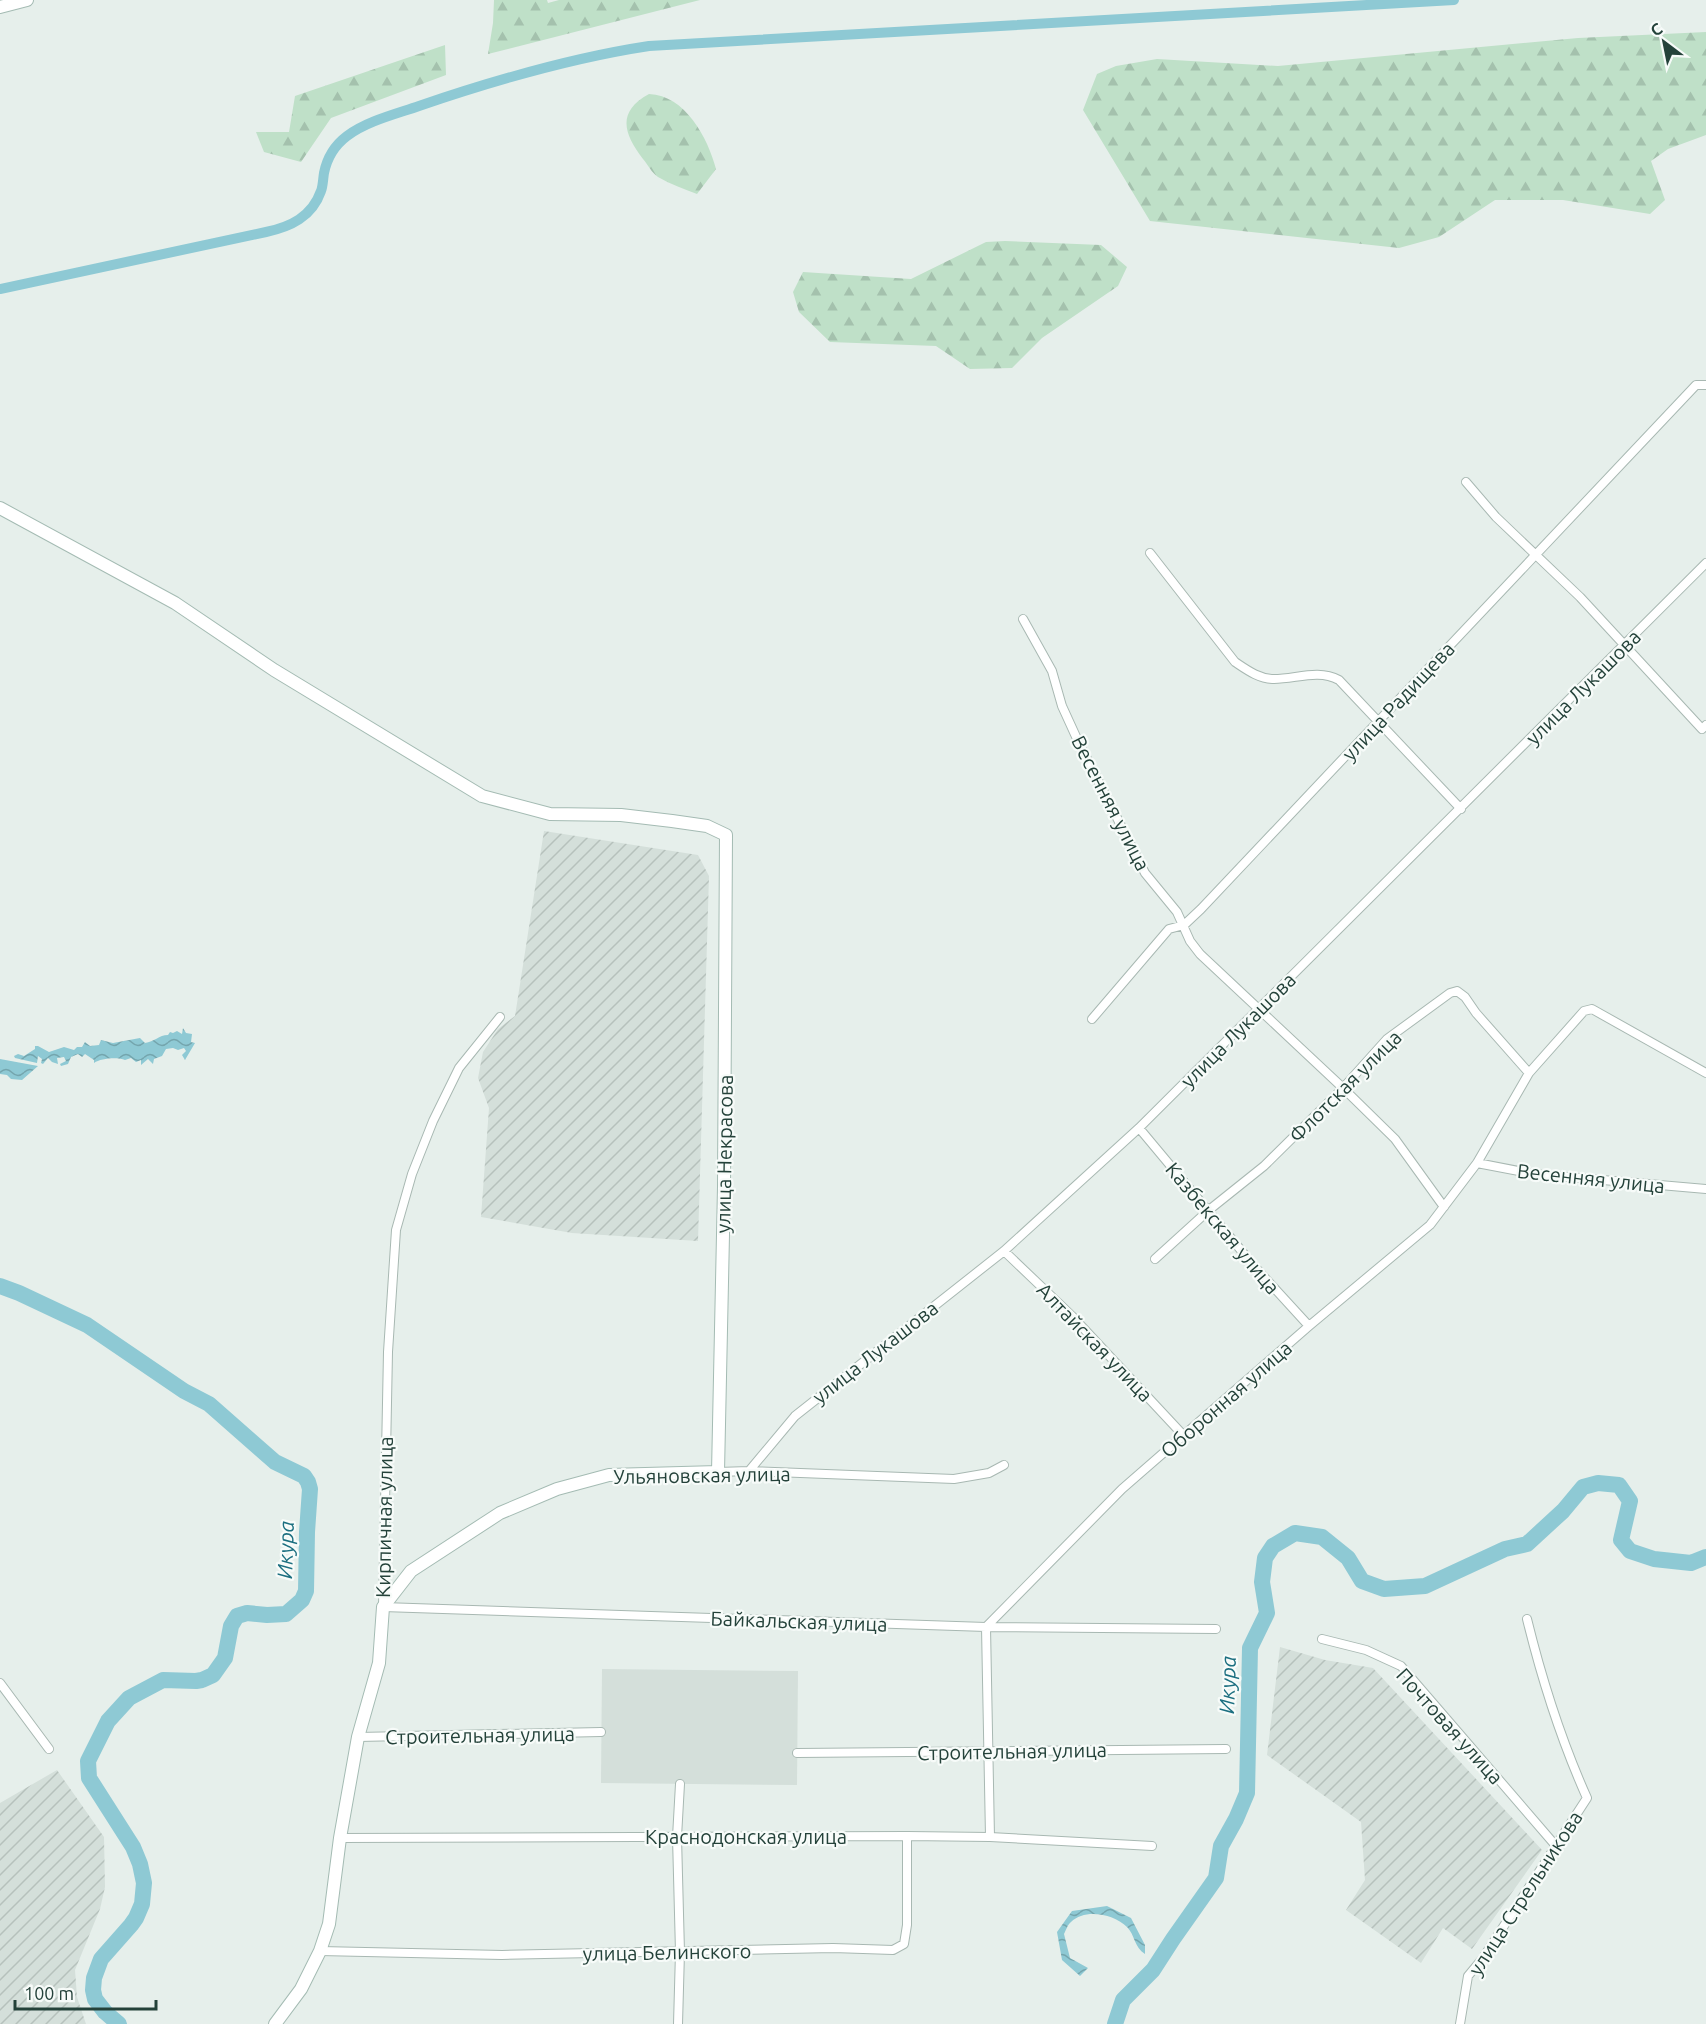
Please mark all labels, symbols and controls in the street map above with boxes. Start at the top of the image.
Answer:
north arrow [1634,12,1694,72]
text: С [1647,19,1665,40]
street label: улица Лукашова [1521,625,1645,749]
street label: улица Радищева [1337,637,1459,765]
street label: Весенняя улица [1067,732,1155,874]
street label: улица Лукашова [1176,968,1300,1092]
street label: Флотская улица [1284,1025,1406,1147]
street label: улица Некрасова [711,1074,737,1234]
street label: Казбекская улица [1161,1158,1285,1298]
street label: Весенняя улица [1516,1159,1666,1197]
street label: Алтайская улица [1033,1278,1157,1406]
street label: улица Лукашова [808,1296,942,1408]
street label: Оборонная улица [1156,1336,1296,1462]
street label: Кирпичная улица [371,1436,397,1598]
street label: Ульяновская улица [613,1462,791,1488]
water label: Икура [272,1521,298,1579]
street label: Байкальская улица [710,1606,888,1636]
water label: Икура [1214,1656,1240,1714]
street label: Почтовая улица [1392,1663,1508,1789]
street label: Строительная улица [385,1722,575,1748]
street label: Строительная улица [917,1738,1107,1764]
street label: улица Стрельникова [1463,1807,1587,1979]
street label: Краснодонская улица [645,1825,847,1848]
street label: улица Белинского [583,1939,751,1965]
scale bar [15,1973,156,2011]
text: 100 m [24,1983,74,2003]

